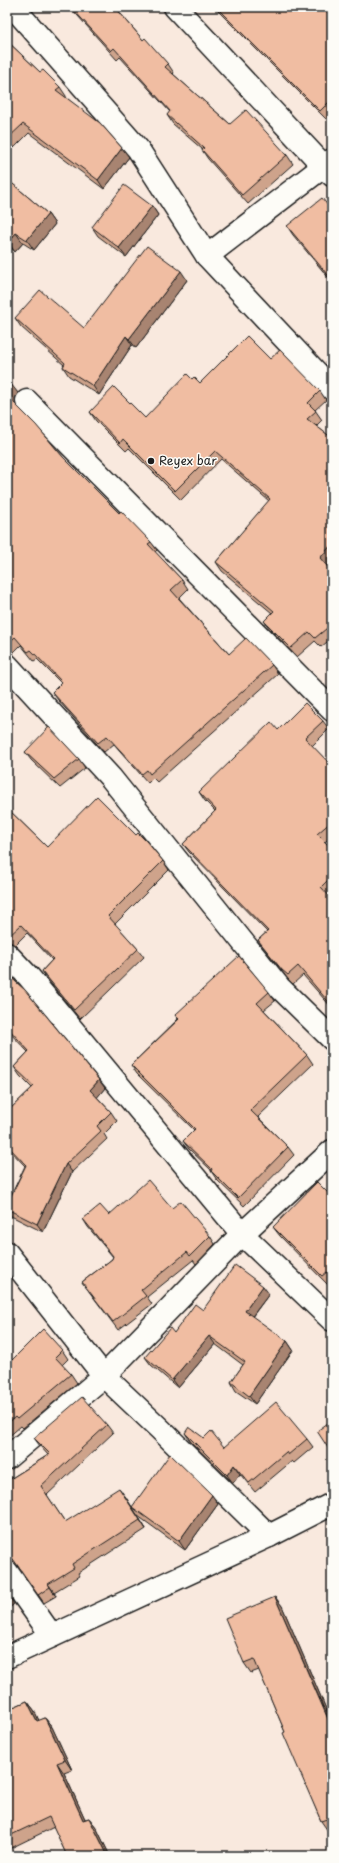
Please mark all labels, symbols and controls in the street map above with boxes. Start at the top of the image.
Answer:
place label: Reyex bar [159,451,217,469]
marker: Reyex bar [146,456,156,466]

